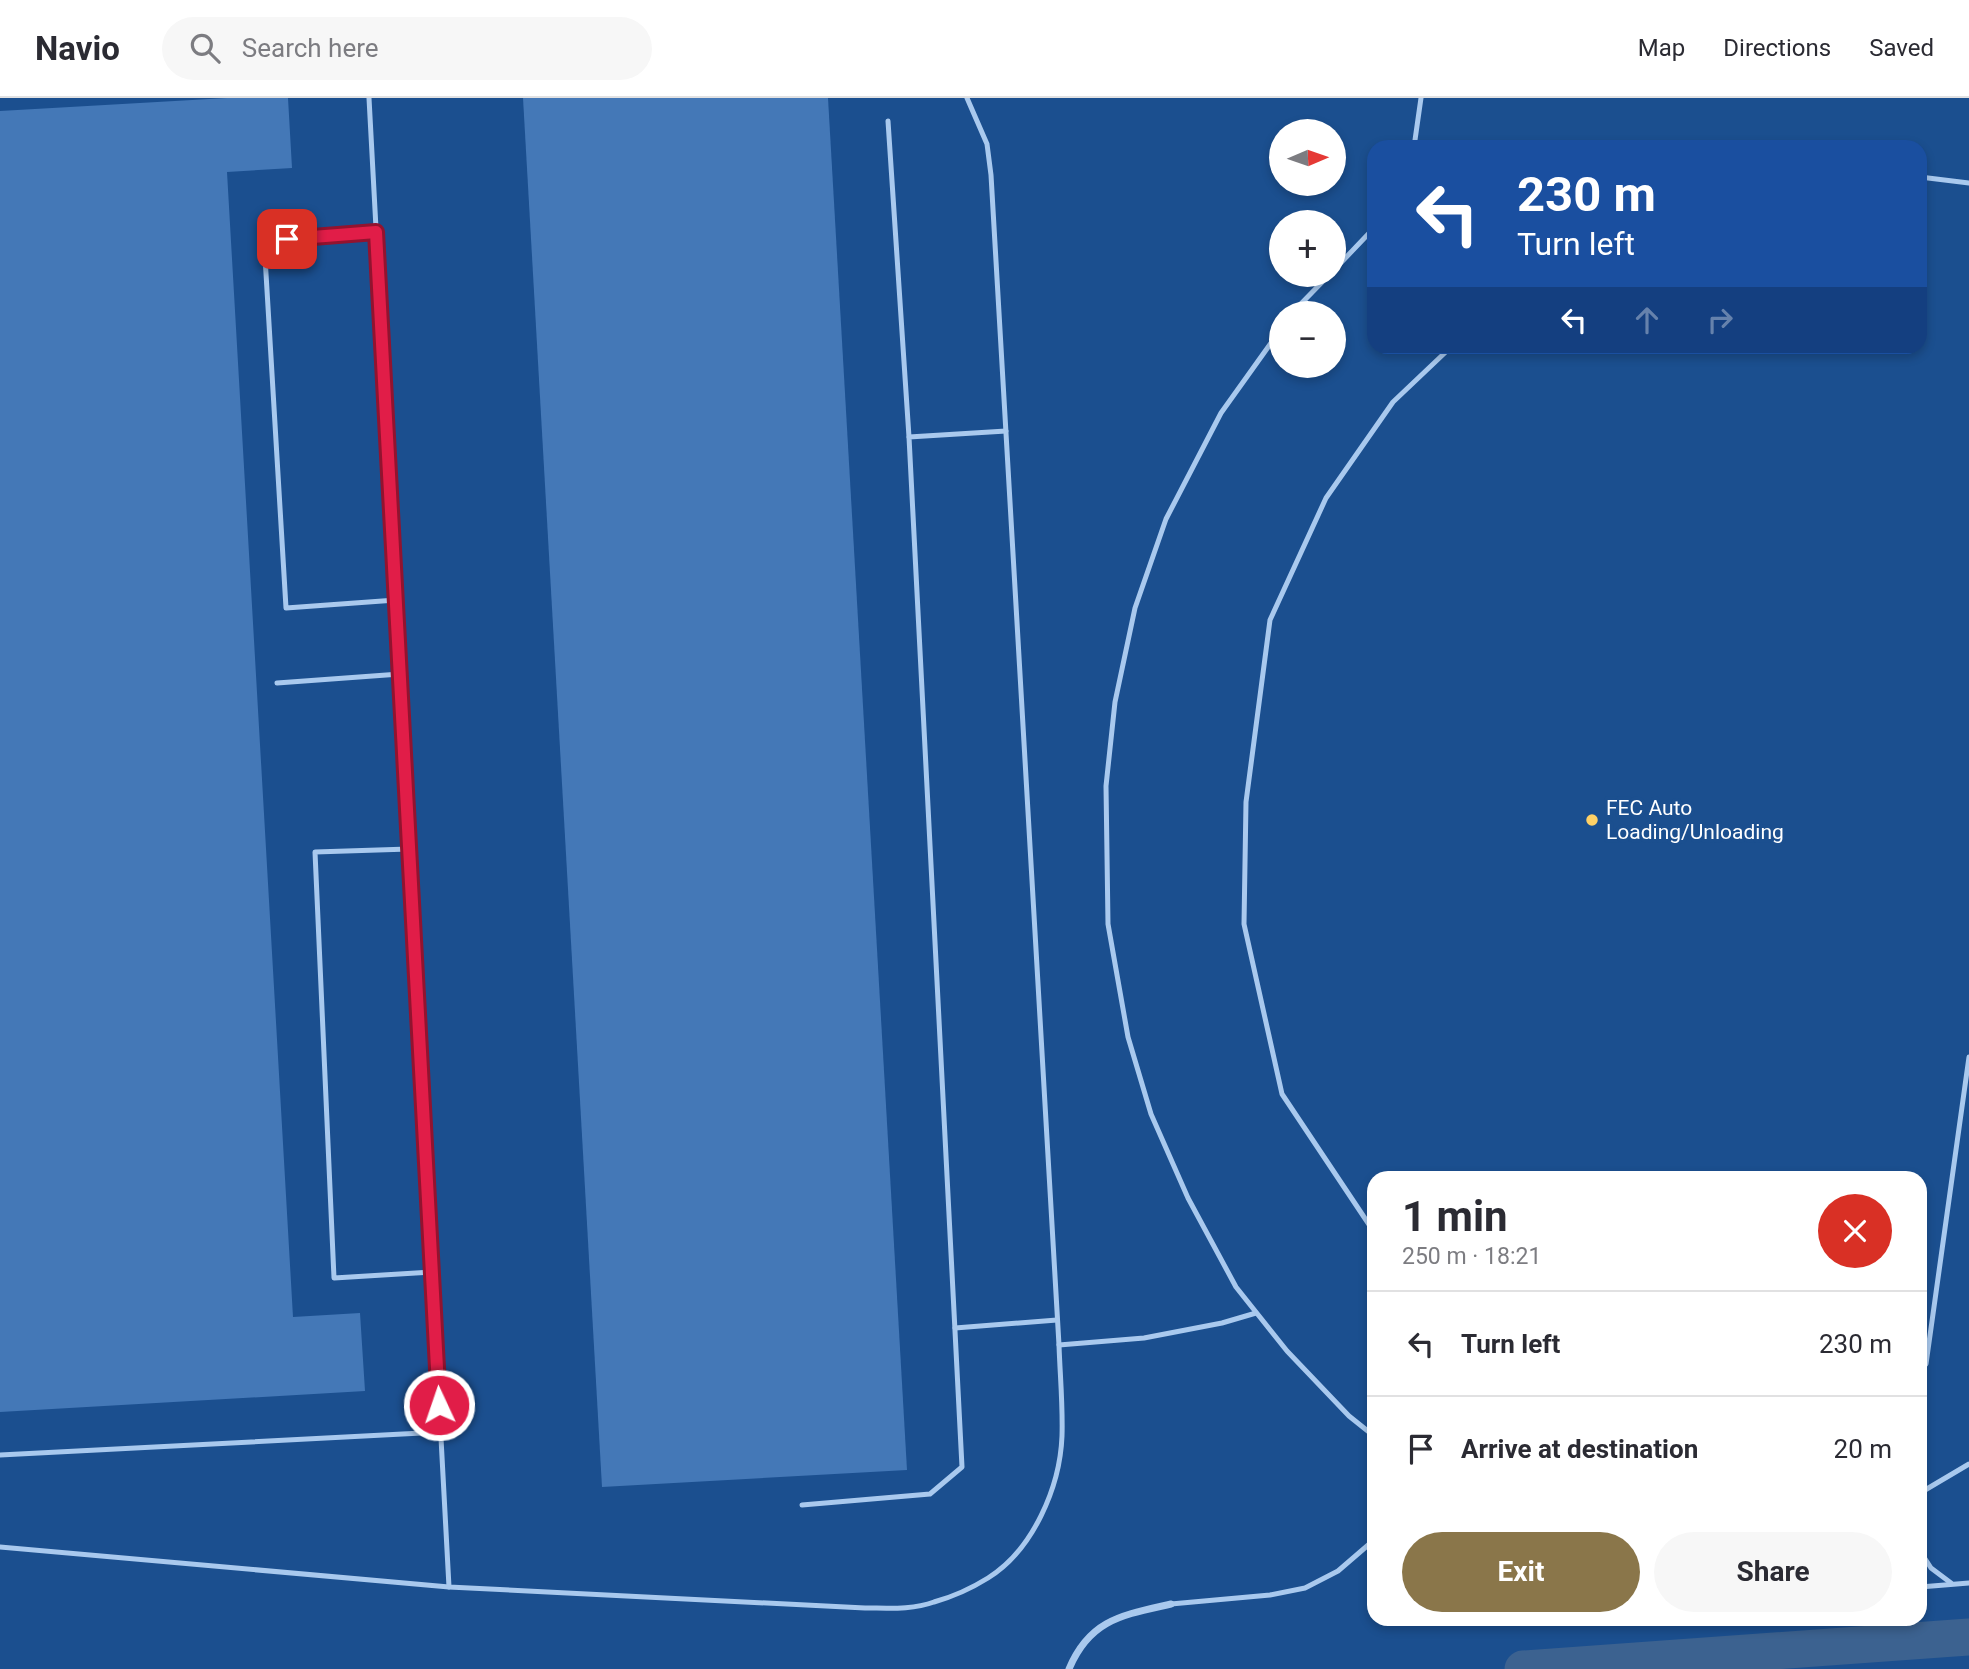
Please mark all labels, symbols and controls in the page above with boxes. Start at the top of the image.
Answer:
search box [162,17,652,80]
text: Navio [35,29,120,68]
icon: search [186,29,224,67]
text: Search here [242,33,379,63]
text: Map [1638,34,1685,62]
text: Directions [1723,34,1831,62]
text: Saved [1869,34,1934,62]
north arrow [1269,119,1346,196]
map controls [1269,119,1346,378]
text: 230 m [1517,166,1656,223]
icon: left [1402,168,1493,259]
pin [257,209,317,269]
button: + [1269,210,1346,287]
icon: arrive [268,220,306,258]
text: Turn left [1517,225,1635,263]
button: − [1269,301,1346,378]
icon: left [1555,301,1593,339]
icon: ahead [1628,301,1666,339]
icon: right [1701,301,1739,339]
place label: FEC Auto Loading/Unloading [1606,796,1784,844]
marker: FEC Auto Loading/Unloading [1584,812,1600,828]
text: 1 min [1402,1192,1508,1241]
button: close [1818,1194,1892,1268]
text: 250 m · 18:21 [1402,1243,1541,1270]
icon: left [1402,1325,1440,1363]
text: Turn left [1461,1329,1560,1359]
text: 230 m [1819,1329,1892,1359]
position arrow [402,1368,476,1442]
icon: arrive [1402,1430,1440,1468]
text: Arrive at destination [1461,1434,1698,1464]
text: 20 m [1834,1434,1892,1464]
button: Exit [1402,1532,1640,1612]
button: Share [1654,1532,1892,1612]

